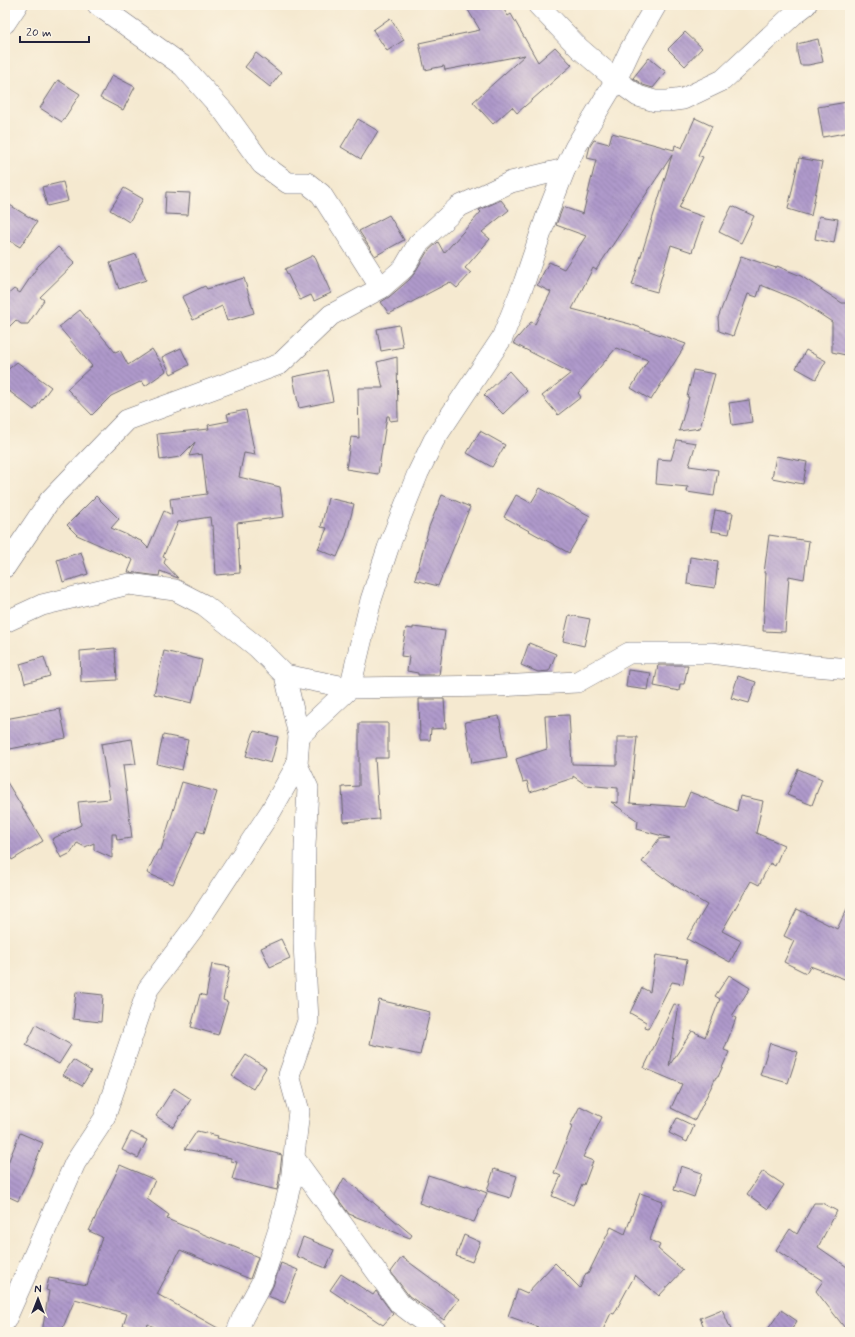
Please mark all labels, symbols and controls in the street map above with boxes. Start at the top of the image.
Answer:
scale bar [20,18,89,44]
text: 20 m [26,25,52,41]
north arrow [18,1279,58,1319]
text: N [34,1283,42,1297]

